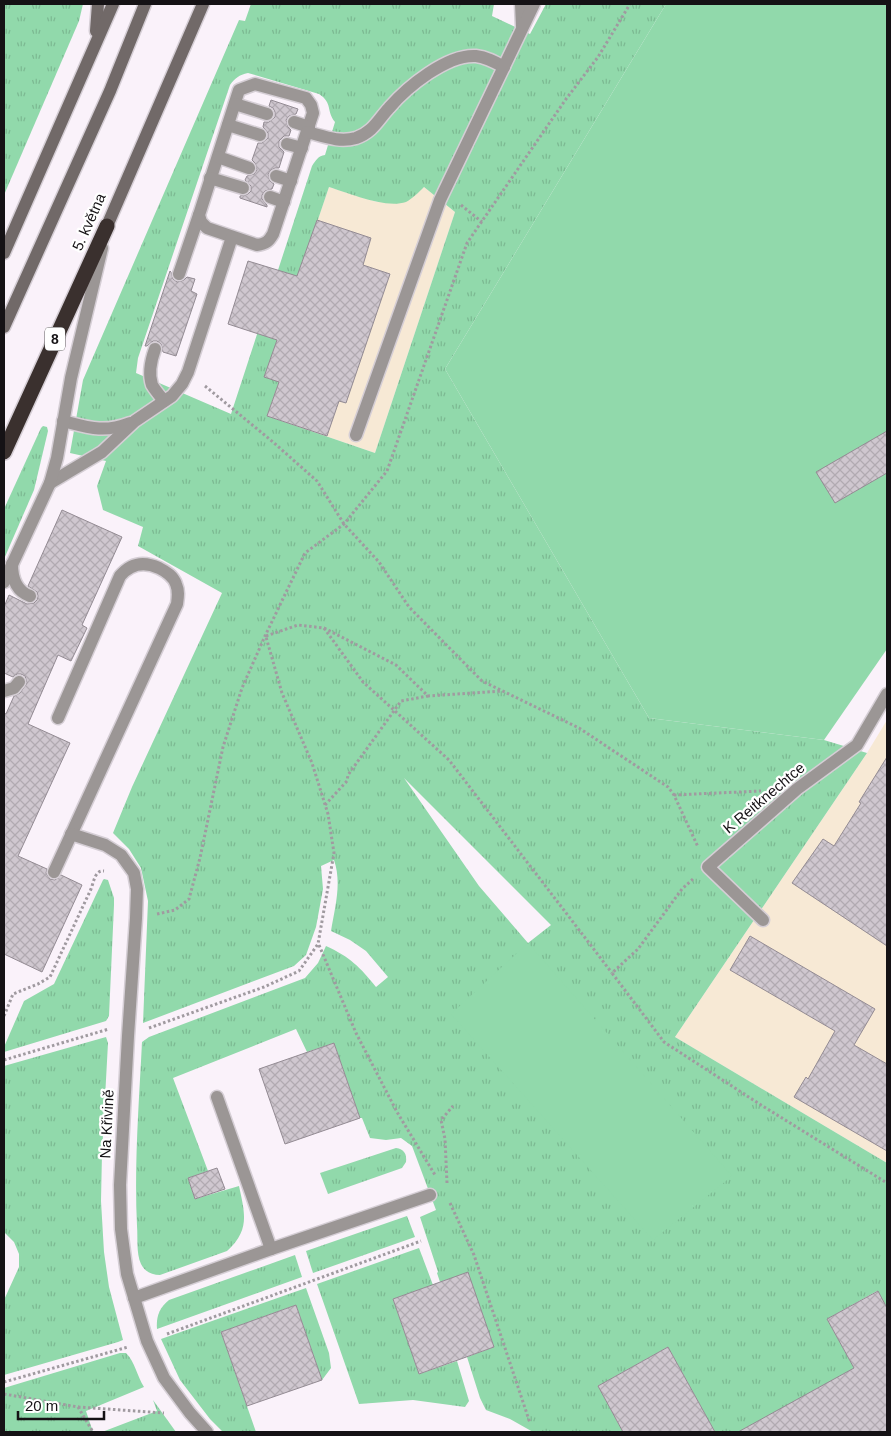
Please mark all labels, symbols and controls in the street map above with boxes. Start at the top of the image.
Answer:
street label: 5. května [68,190,109,253]
road number: 8 [45,328,65,350]
street label: K Reitknechtce [720,759,808,837]
street label: Na Křivině [96,1089,117,1159]
scale bar [18,1388,104,1420]
text: 20 m [25,1397,58,1414]

